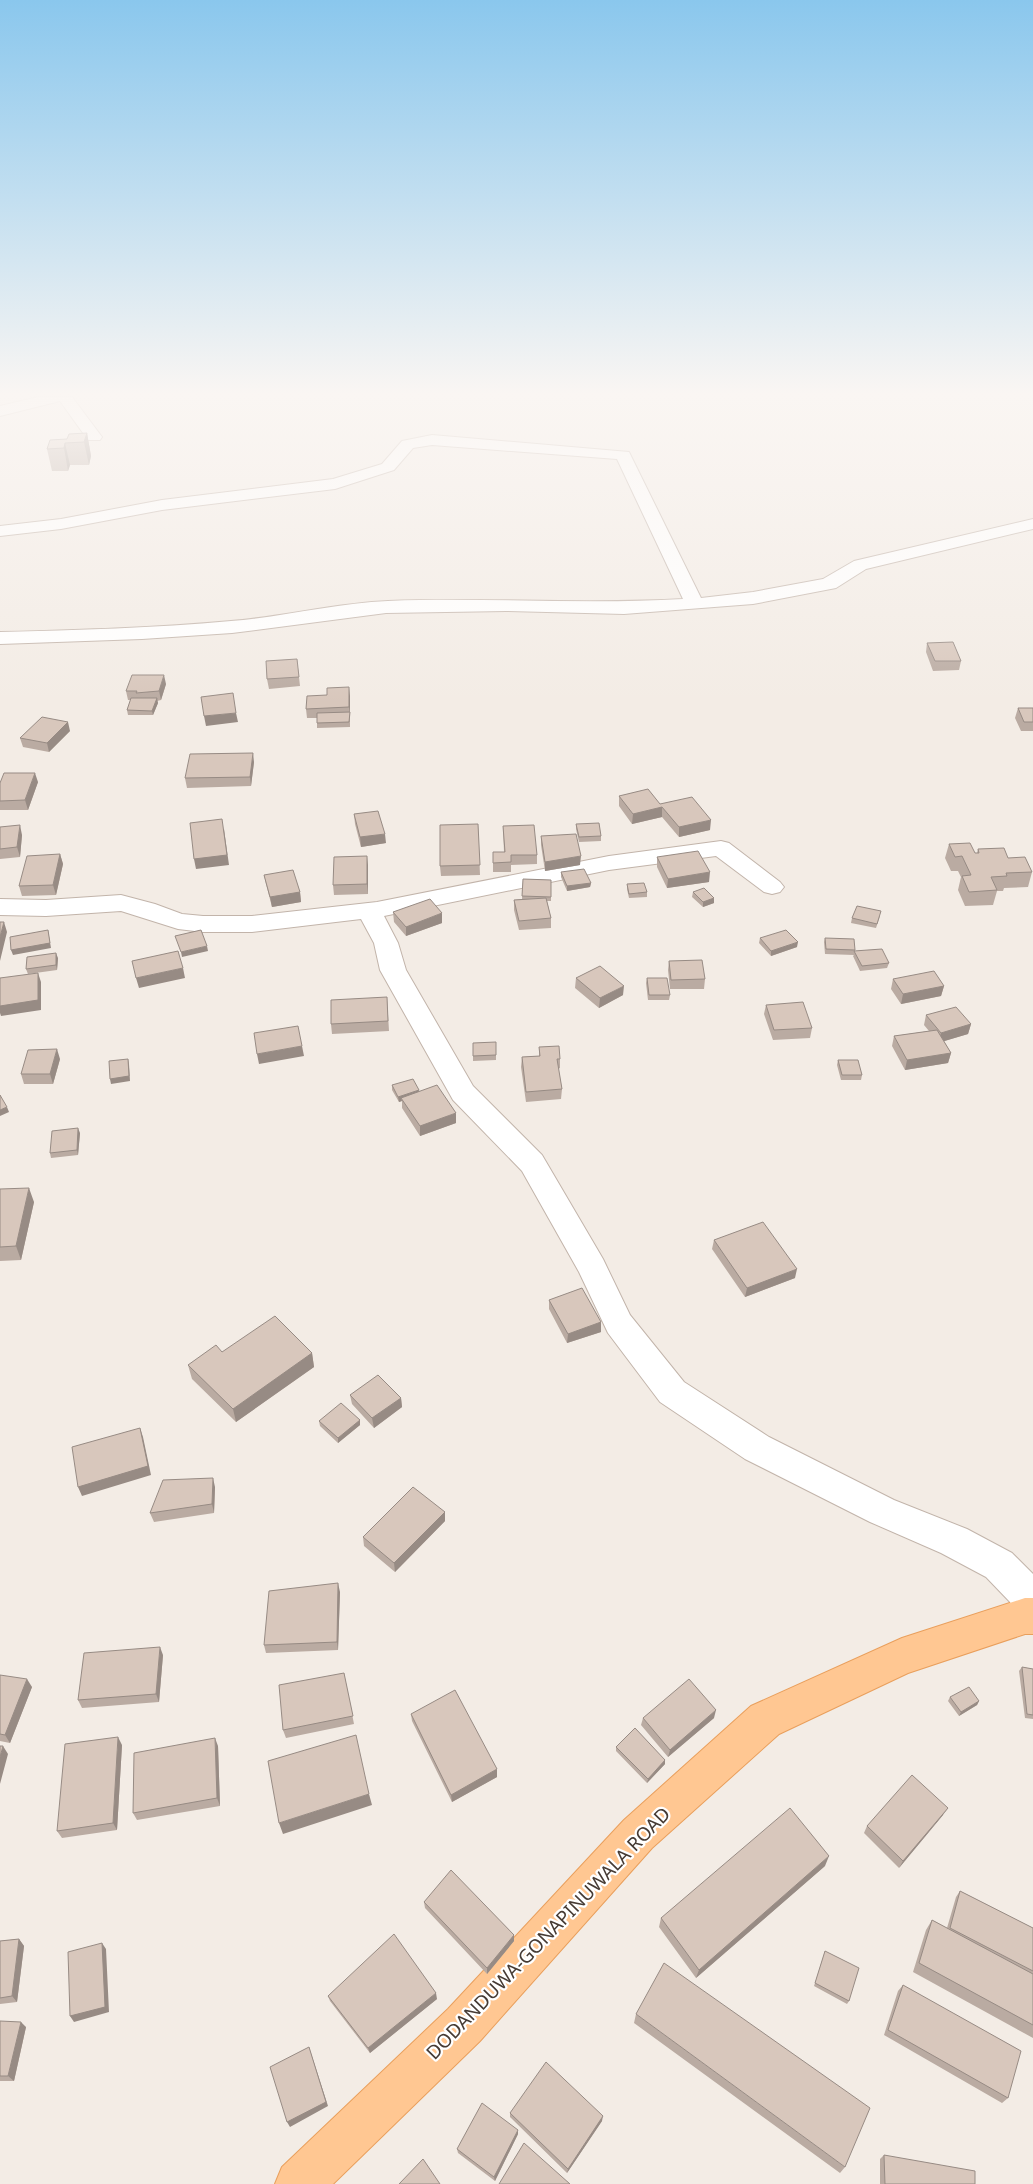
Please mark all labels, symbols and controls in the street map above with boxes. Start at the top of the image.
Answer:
street label: DODANDUWA-GONAPINUWALA ROAD [420,1801,676,2065]

